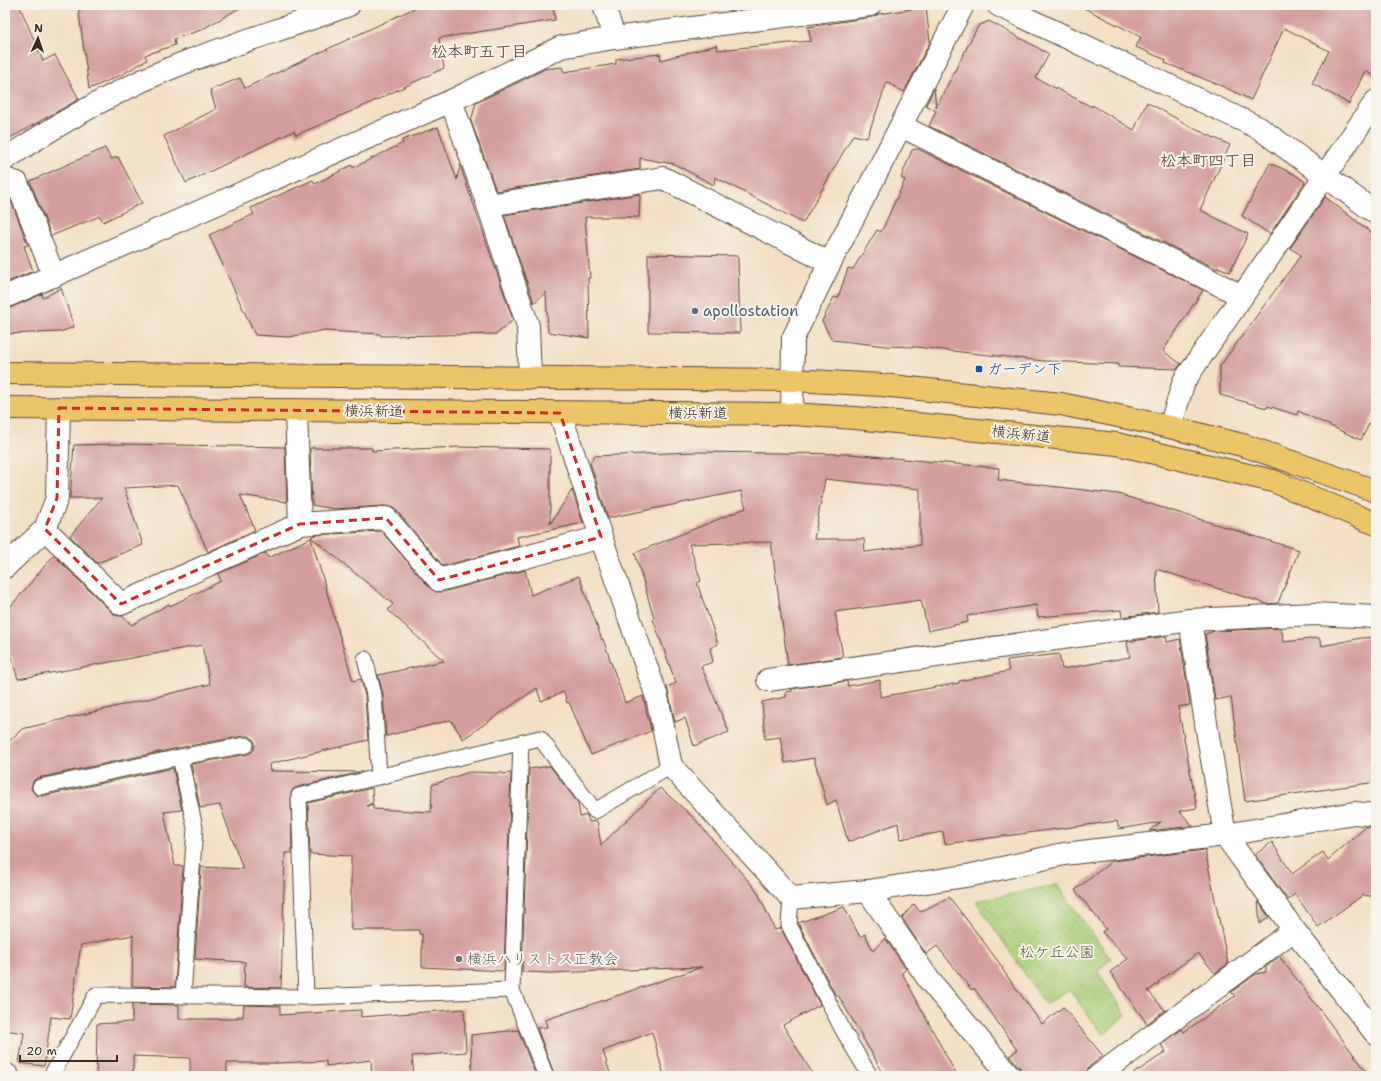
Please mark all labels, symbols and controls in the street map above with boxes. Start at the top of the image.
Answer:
north arrow [18,18,58,58]
text: N [34,21,44,36]
district label: 松本町五丁目 [431,41,527,62]
district label: 松本町四丁目 [1160,150,1256,171]
place label: apollostation [703,301,798,321]
marker: apollostation [690,306,700,316]
place label: ガーデン下 [987,359,1062,379]
marker: ガーデン下 [974,364,984,374]
street label: 横浜新道 [344,400,404,422]
street label: 横浜新道 [668,403,728,423]
street label: 横浜新道 [990,421,1052,447]
park label: 松ケ丘公園 [1019,942,1095,962]
place label: 横浜ハリストス正教会 [467,949,618,969]
marker: 横浜ハリストス正教会 [454,954,464,964]
scale bar [20,1037,117,1063]
text: 20 m [26,1043,57,1059]

